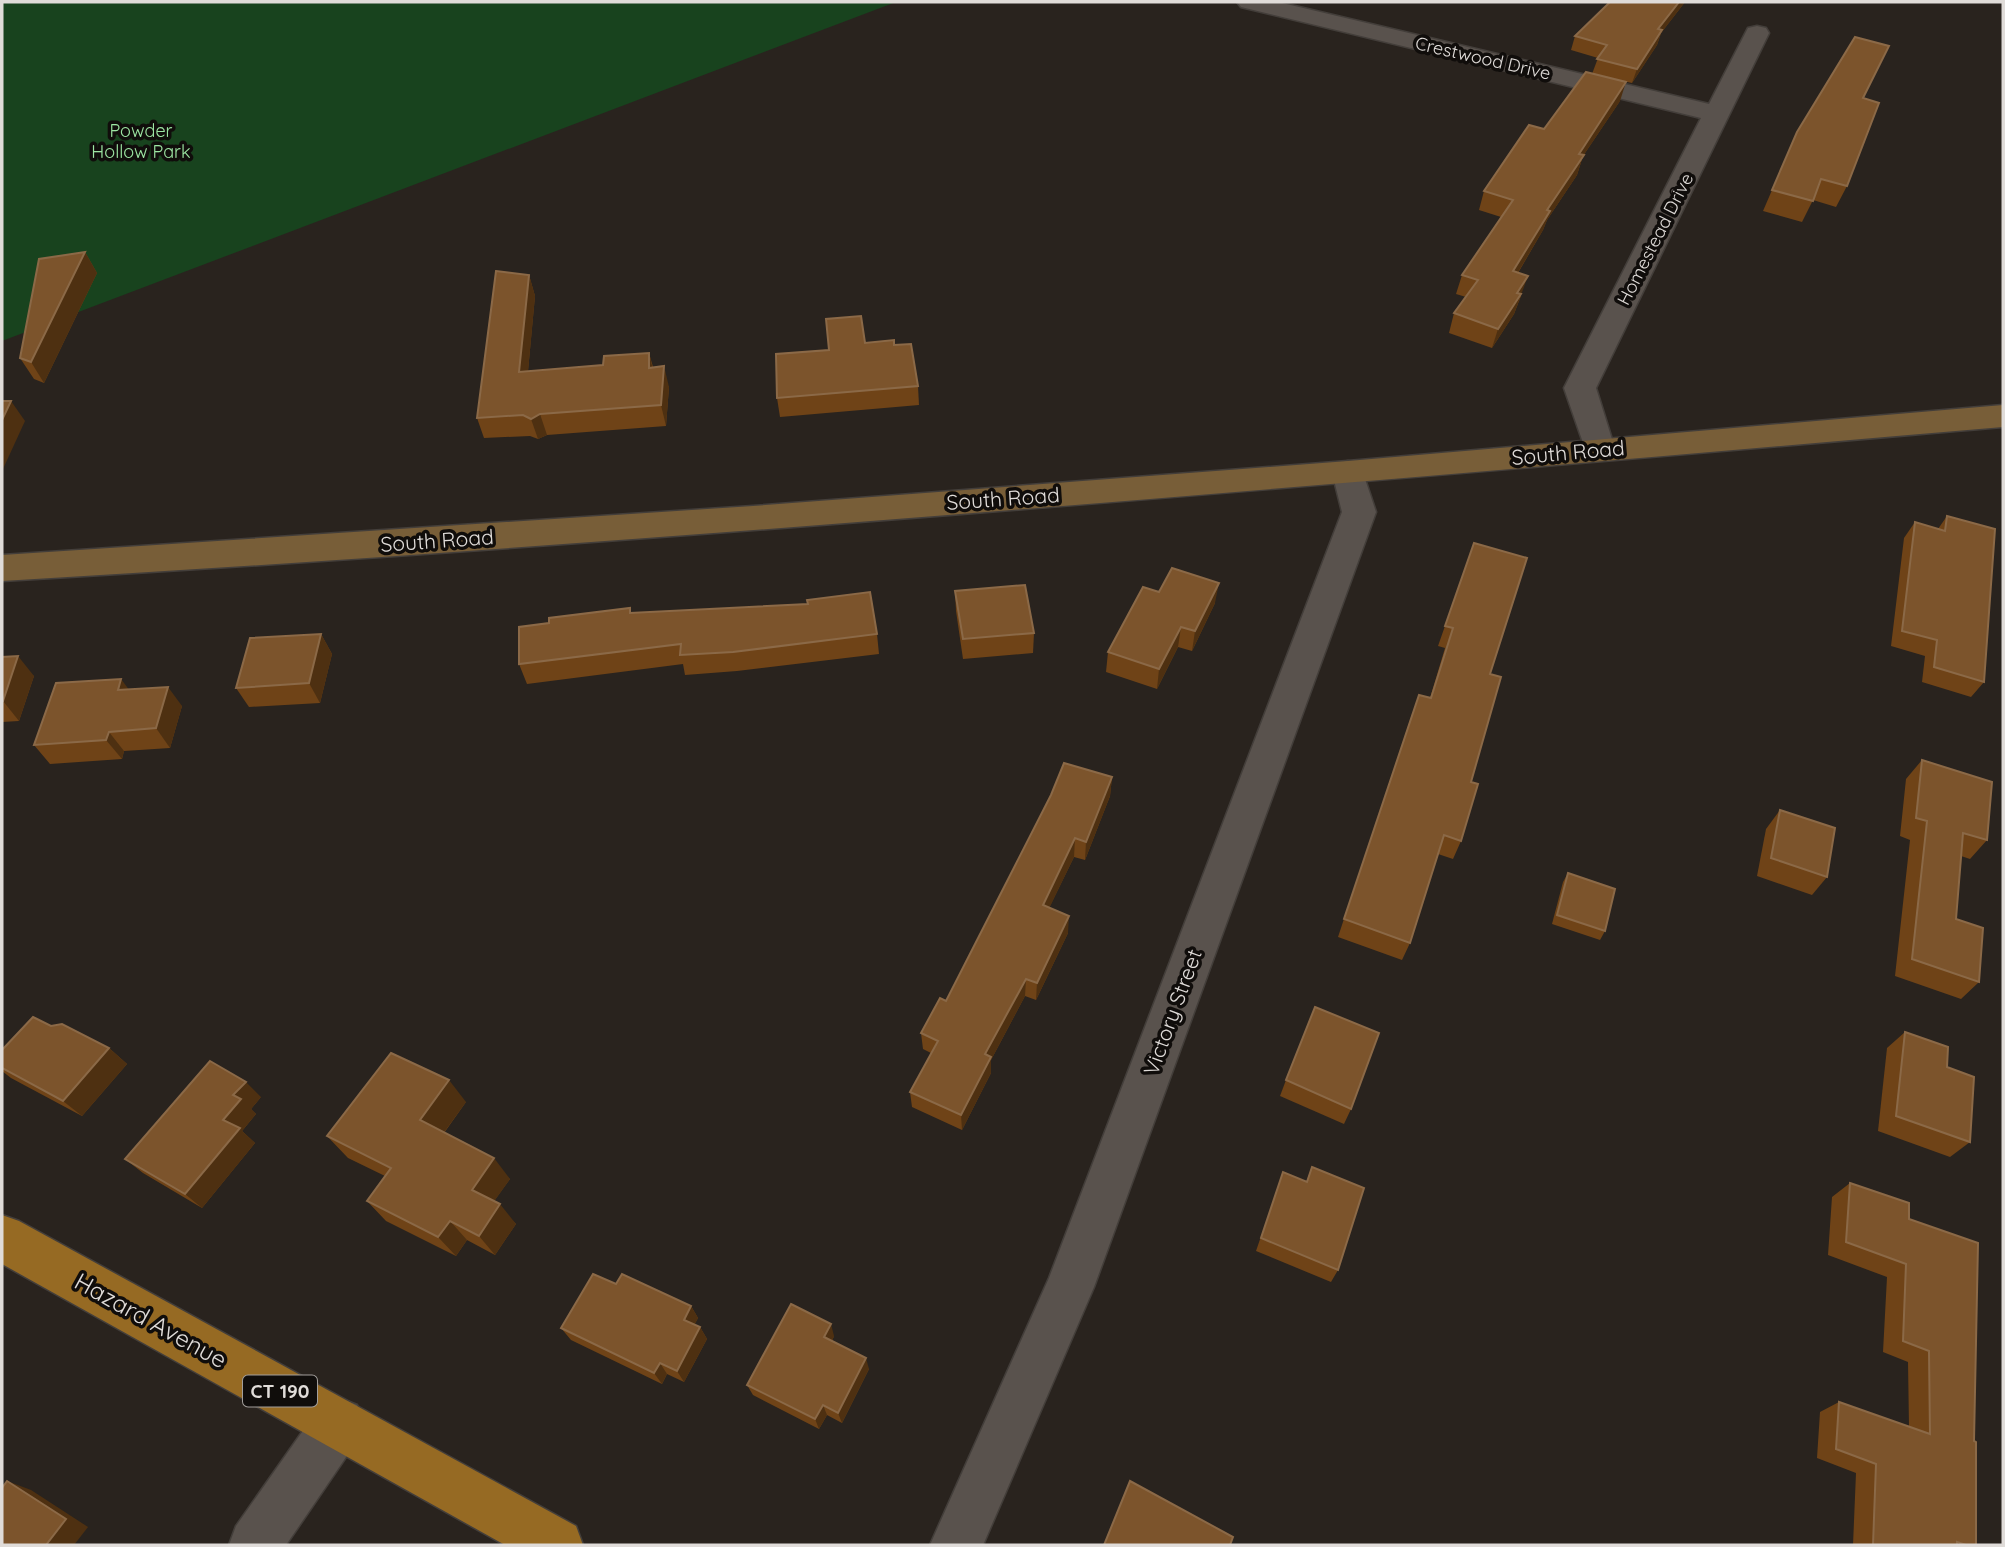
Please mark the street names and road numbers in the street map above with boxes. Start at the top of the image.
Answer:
street label: Crestwood Drive [1413,31,1553,85]
street label: Homestead Drive [1612,169,1698,309]
street label: South Road [1510,434,1626,470]
street label: South Road [946,481,1060,515]
street label: South Road [380,523,494,557]
street label: Victory Street [1137,945,1207,1079]
street label: Hazard Avenue [69,1266,233,1374]
road number: CT 190 [243,1376,317,1406]

